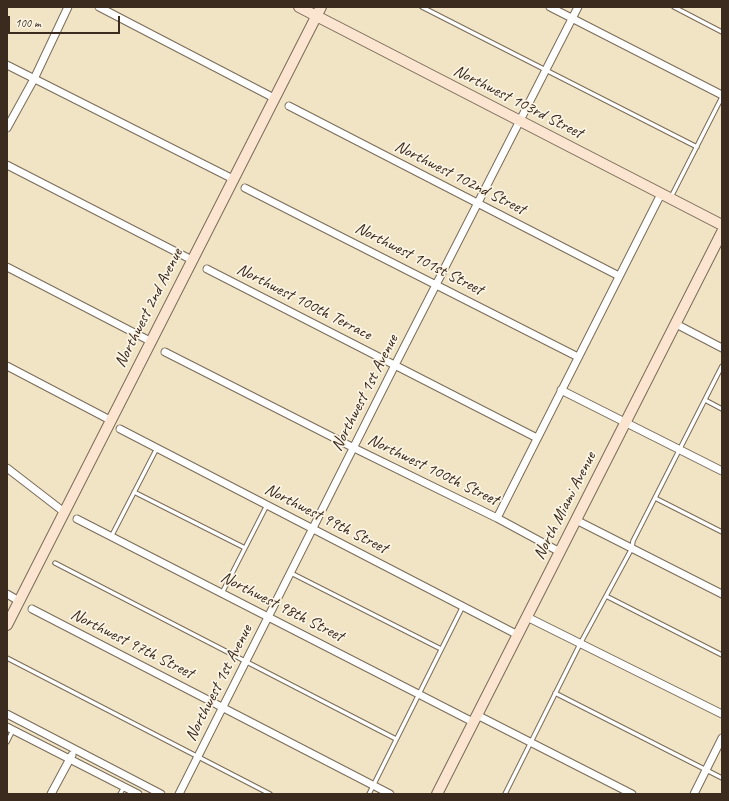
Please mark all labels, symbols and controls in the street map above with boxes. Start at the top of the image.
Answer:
scale bar [10,8,122,34]
text: 100 m [15,15,41,31]
street label: Northwest 103rd Street [450,61,586,143]
street label: Northwest 102nd Street [391,136,529,220]
street label: Northwest 101st Street [352,218,486,300]
street label: Northwest 2nd Avenue [110,245,188,371]
street label: Northwest 100th Terrace [233,259,375,345]
street label: Northwest 1st Avenue [327,331,403,455]
street label: Northwest 100th Street [364,430,502,510]
street label: North Miami Avenue [529,449,601,563]
street label: Northwest 99th Street [261,479,391,559]
street label: Northwest 98th Street [217,567,347,647]
street label: Northwest 97th Street [67,604,197,684]
street label: Northwest 1st Avenue [181,621,257,745]

